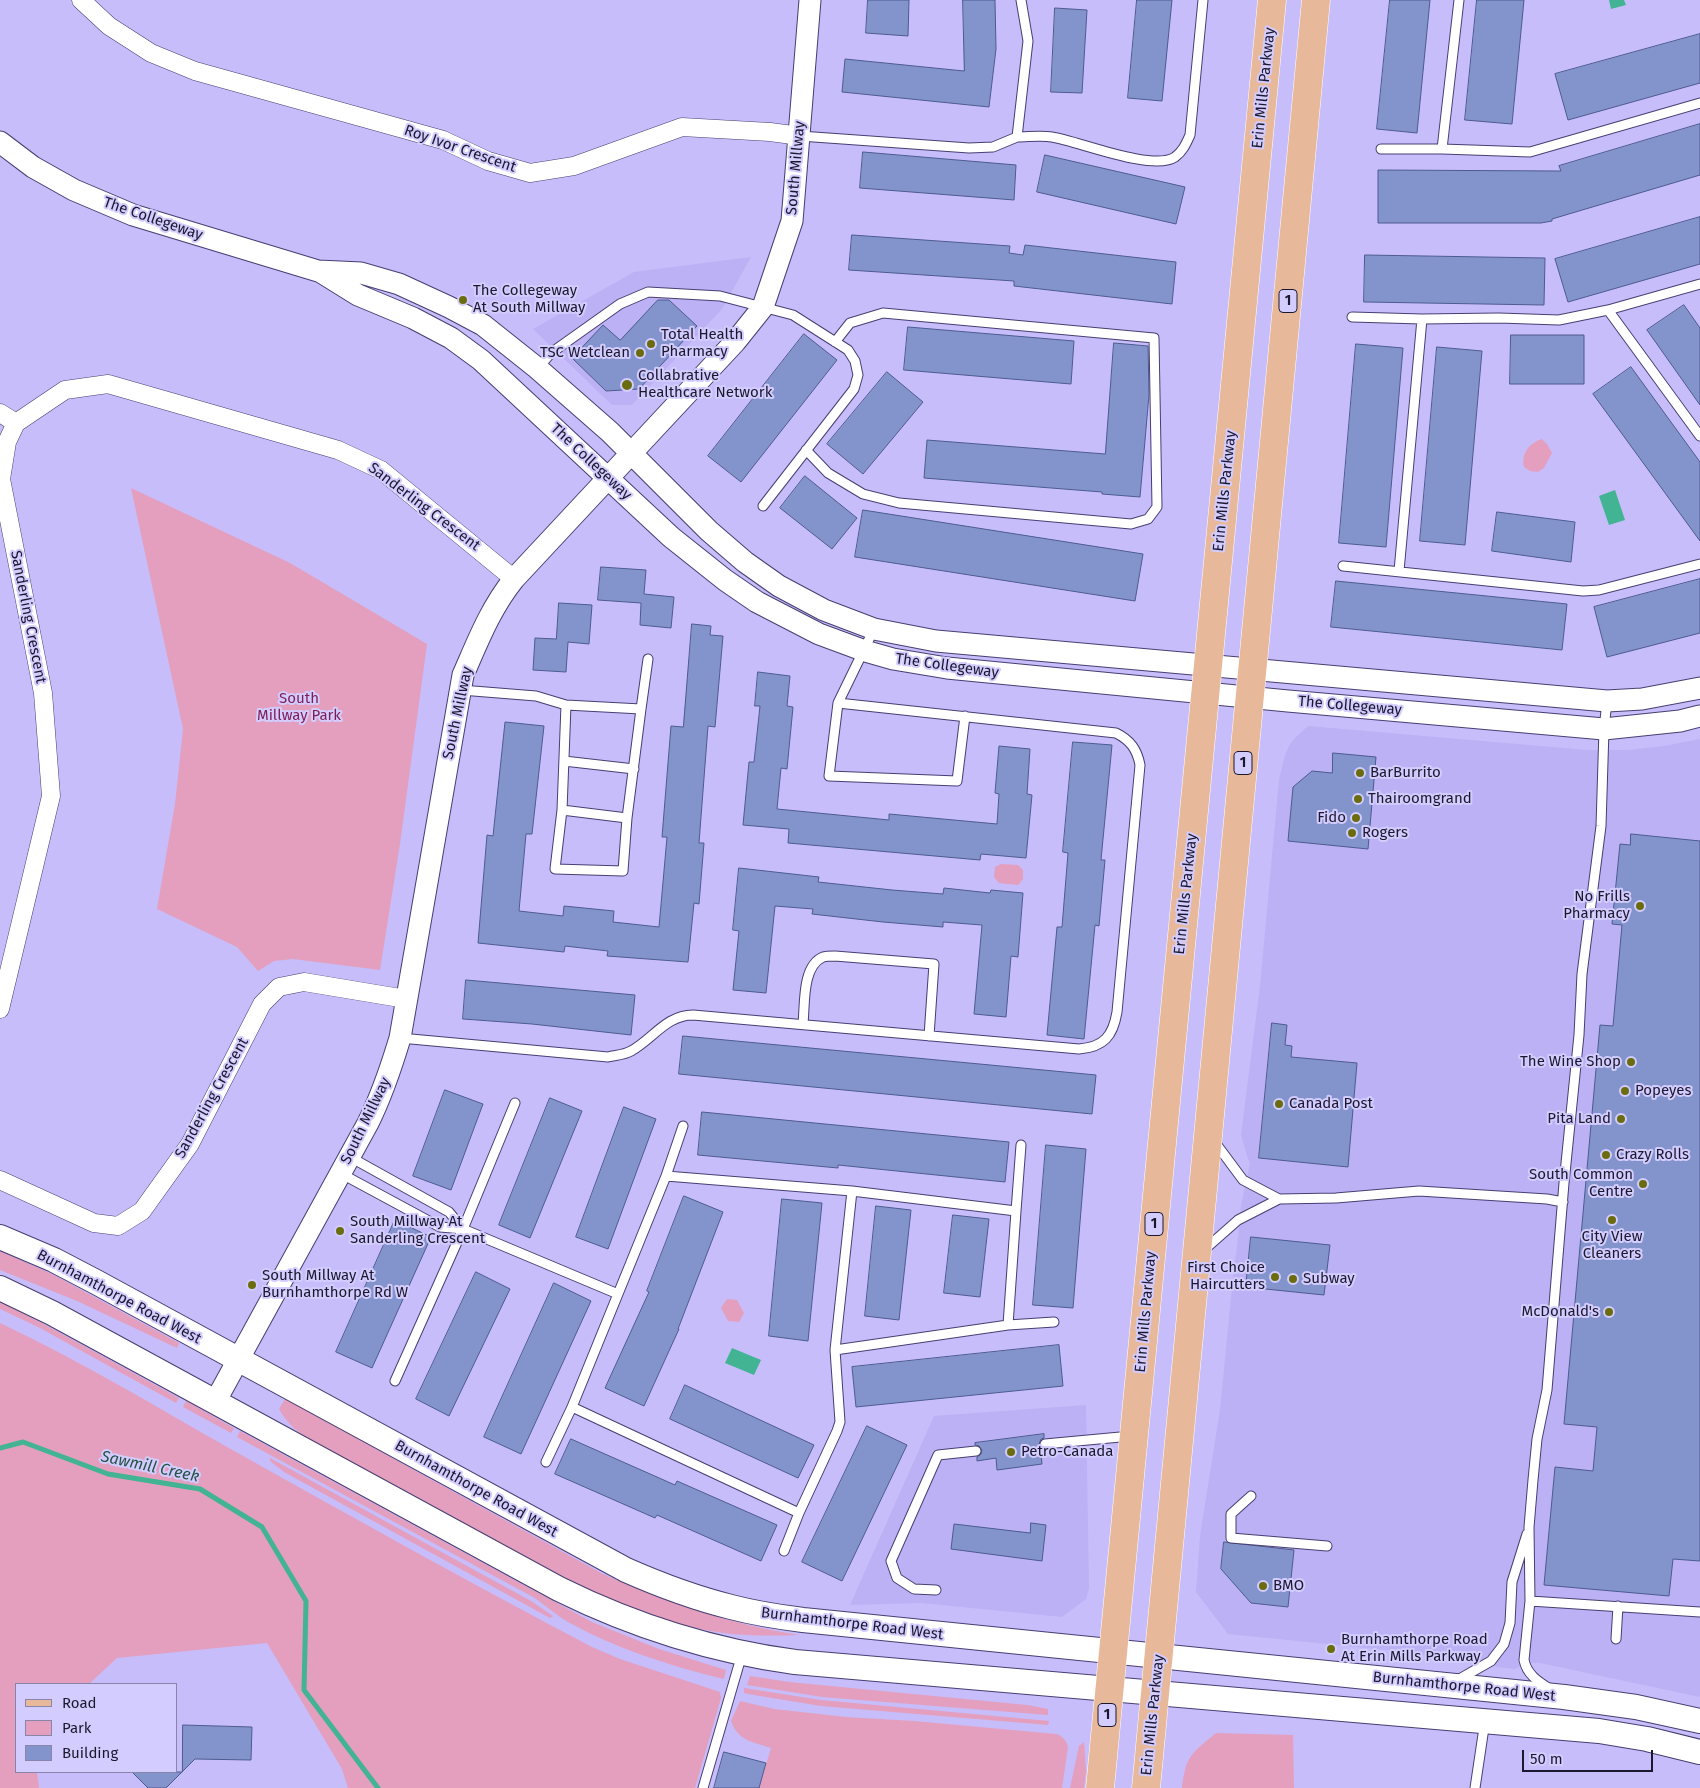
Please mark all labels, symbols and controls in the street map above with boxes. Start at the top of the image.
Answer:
street label: Erin Mills Parkway [1249,27,1279,149]
street label: South Millway [783,120,809,216]
street label: Roy Ivor Crescent [402,121,518,177]
street label: The Collegeway [101,194,205,244]
place label: The Collegeway At South Millway [473,282,585,317]
road number: 1 [1279,290,1297,312]
marker: The Collegeway At South Millway [457,294,469,306]
place label: Total Health Pharmacy [661,326,743,361]
marker: Total Health Pharmacy [645,338,657,350]
place label: TSC Wetclean [540,344,630,362]
marker: TSC Wetclean [634,347,646,359]
place label: Collabrative Healthcare Network [638,367,772,402]
marker: Collabrative Healthcare Network [620,378,634,392]
street label: The Collegeway [547,420,635,504]
street label: Erin Mills Parkway [1210,430,1240,552]
street label: Sanderling Crescent [365,459,483,555]
street label: Sanderling Crescent [6,549,50,685]
street label: The Collegeway [894,650,1000,682]
street label: South Millway [439,665,477,761]
park label: South Millway Park [257,690,341,725]
street label: The Collegeway [1297,692,1403,720]
road number: 1 [1234,751,1252,774]
place label: BarBurrito [1370,764,1441,782]
marker: BarBurrito [1354,767,1366,779]
place label: Thairoomgrand [1368,790,1472,808]
marker: Thairoomgrand [1352,793,1364,805]
place label: Fido [1317,809,1346,827]
marker: Fido [1350,812,1362,824]
place label: Rogers [1362,824,1408,842]
marker: Rogers [1346,827,1358,839]
street label: Erin Mills Parkway [1171,833,1201,955]
place label: No Frills Pharmacy [1563,888,1630,923]
marker: No Frills Pharmacy [1634,900,1646,912]
street label: Sanderling Crescent [171,1035,253,1161]
place label: The Wine Shop [1520,1053,1621,1071]
marker: The Wine Shop [1625,1056,1637,1068]
street label: South Millway [337,1075,395,1167]
place label: Popeyes [1635,1082,1692,1100]
marker: Popeyes [1619,1085,1631,1097]
place label: Canada Post [1289,1095,1373,1113]
marker: Canada Post [1273,1098,1285,1110]
place label: Pita Land [1547,1110,1611,1128]
marker: Pita Land [1615,1113,1627,1125]
place label: Crazy Rolls [1616,1146,1689,1164]
marker: Crazy Rolls [1600,1149,1612,1161]
place label: South Common Centre [1529,1166,1633,1201]
marker: South Common Centre [1637,1178,1649,1190]
road number: 1 [1145,1212,1163,1236]
place label: South Millway At Sanderling Crescent [350,1213,485,1248]
marker: City View Cleaners [1606,1214,1618,1226]
marker: South Millway At Sanderling Crescent [334,1225,346,1237]
place label: City View Cleaners [1582,1228,1642,1263]
street label: Burnhamthorpe Road West [34,1246,204,1348]
street label: Erin Mills Parkway [1132,1251,1160,1373]
place label: First Choice Haircutters [1187,1259,1265,1294]
place label: South Millway At Burnhamthorpe Rd W [262,1267,408,1302]
place label: Subway [1303,1270,1355,1288]
marker: First Choice Haircutters [1269,1271,1281,1283]
marker: Subway [1287,1273,1299,1285]
marker: South Millway At Burnhamthorpe Rd W [246,1279,258,1291]
place label: McDonald's [1522,1303,1599,1321]
marker: McDonald's [1603,1306,1615,1318]
street label: Burnhamthorpe Road West [391,1437,561,1541]
place label: Petro-Canada [1021,1443,1113,1461]
marker: Petro-Canada [1005,1446,1017,1458]
water label: Sawmill Creek [99,1447,201,1487]
place label: BMO [1273,1577,1304,1595]
marker: BMO [1257,1580,1269,1592]
street label: Burnhamthorpe Road West [760,1604,944,1644]
place label: Burnhamthorpe Road At Erin Mills Parkway [1341,1631,1488,1666]
marker: Burnhamthorpe Road At Erin Mills Parkway [1325,1643,1337,1655]
street label: Erin Mills Parkway [1138,1654,1168,1776]
street label: Burnhamthorpe Road West [1372,1668,1556,1706]
legend [15,1683,178,1773]
text: Road [62,1694,97,1712]
road number: 1 [1098,1704,1116,1726]
text: Park [62,1719,92,1737]
scale bar [1525,1740,1656,1772]
text: Building [62,1744,118,1762]
text: 50 m [1530,1750,1563,1768]

